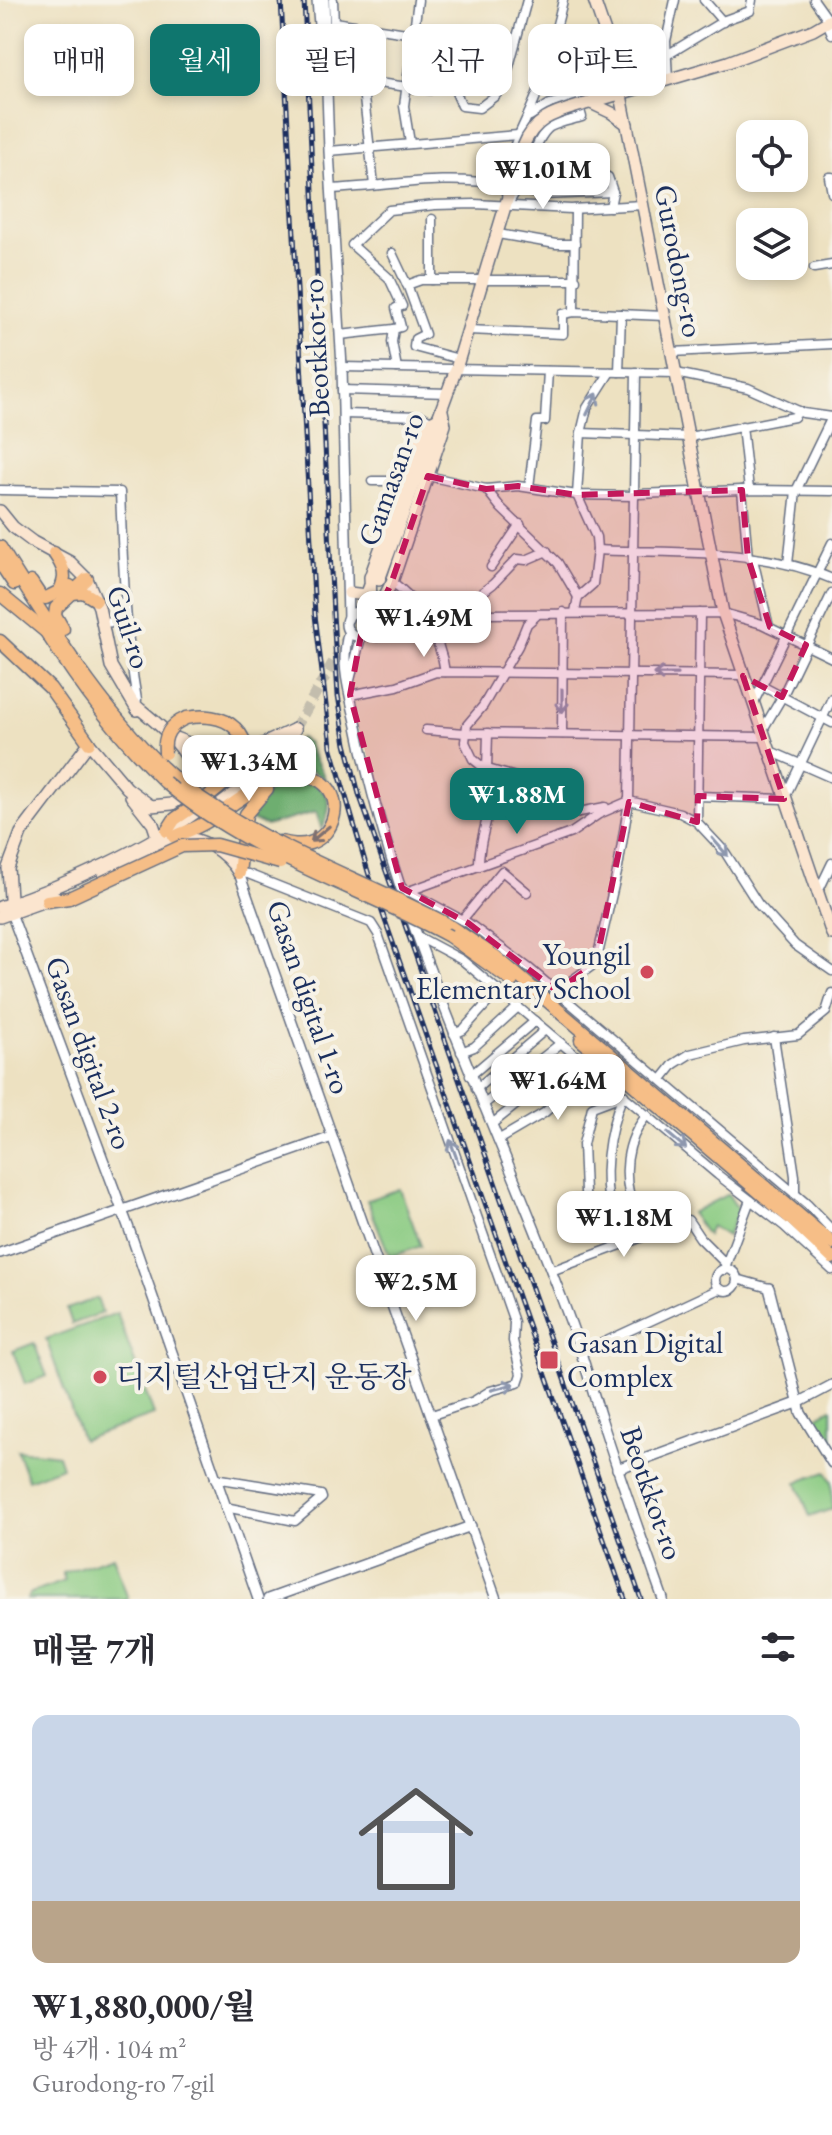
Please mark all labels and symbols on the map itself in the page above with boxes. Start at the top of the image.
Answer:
pin: ₩1.01M [478,143,608,211]
street label: Gurodong-ro [646,181,713,340]
street label: Beotkkot-ro [292,278,339,418]
one-way arrow [585,392,600,416]
street label: Gamasan-ro [348,406,433,551]
street label: Guil-ro [98,580,161,673]
pin: ₩1.49M [359,591,489,659]
one-way arrow [652,666,679,682]
one-way arrow [554,687,570,714]
pin: ₩1.34M [184,735,314,803]
pin: ₩1.88M [452,768,582,836]
one-way arrow [310,824,331,843]
one-way arrow [711,837,729,857]
street label: Gasan digital 1-ro [258,895,361,1099]
place label: Youngil Elementary School [416,935,631,1008]
street label: Gasan digital 2-ro [37,951,142,1155]
marker: Youngil Elementary School [638,963,656,981]
pin: ₩1.64M [493,1054,623,1122]
one-way arrow [667,1132,687,1150]
one-way arrow [445,1139,460,1164]
pin: ₩1.18M [559,1191,689,1259]
pin: ₩2.5M [360,1255,472,1323]
place label: Gasan Digital Complex [567,1323,723,1396]
marker: Gasan Digital Complex [538,1349,560,1371]
place label: 디지털산업단지 운동장 [116,1357,412,1396]
marker: 디지털산업단지 운동장 [91,1368,109,1386]
one-way arrow [490,1379,516,1394]
street label: Beotkkot-ro [611,1421,694,1565]

